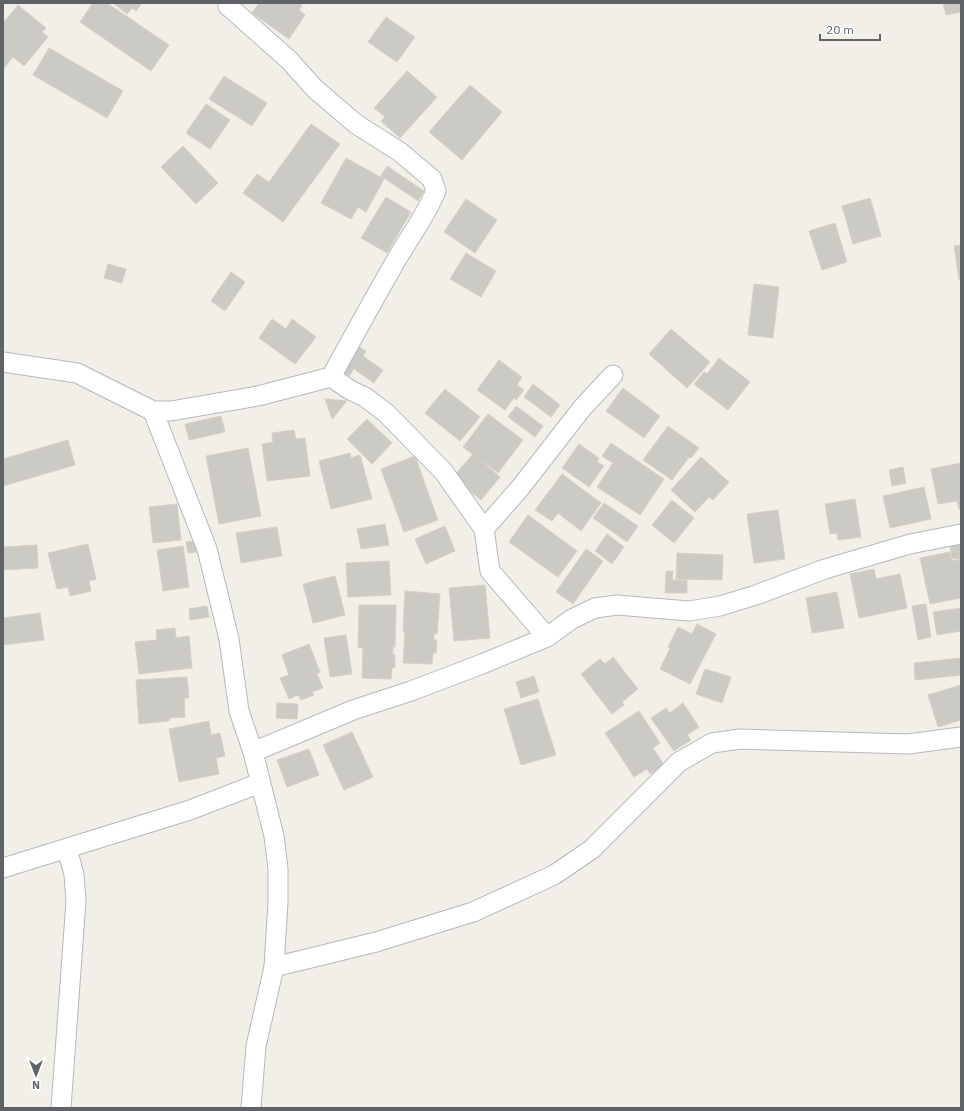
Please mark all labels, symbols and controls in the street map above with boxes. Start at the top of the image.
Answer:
scale bar [820,16,880,42]
text: 20 m [826,22,854,37]
north arrow [16,1055,56,1095]
text: N [32,1078,40,1092]

